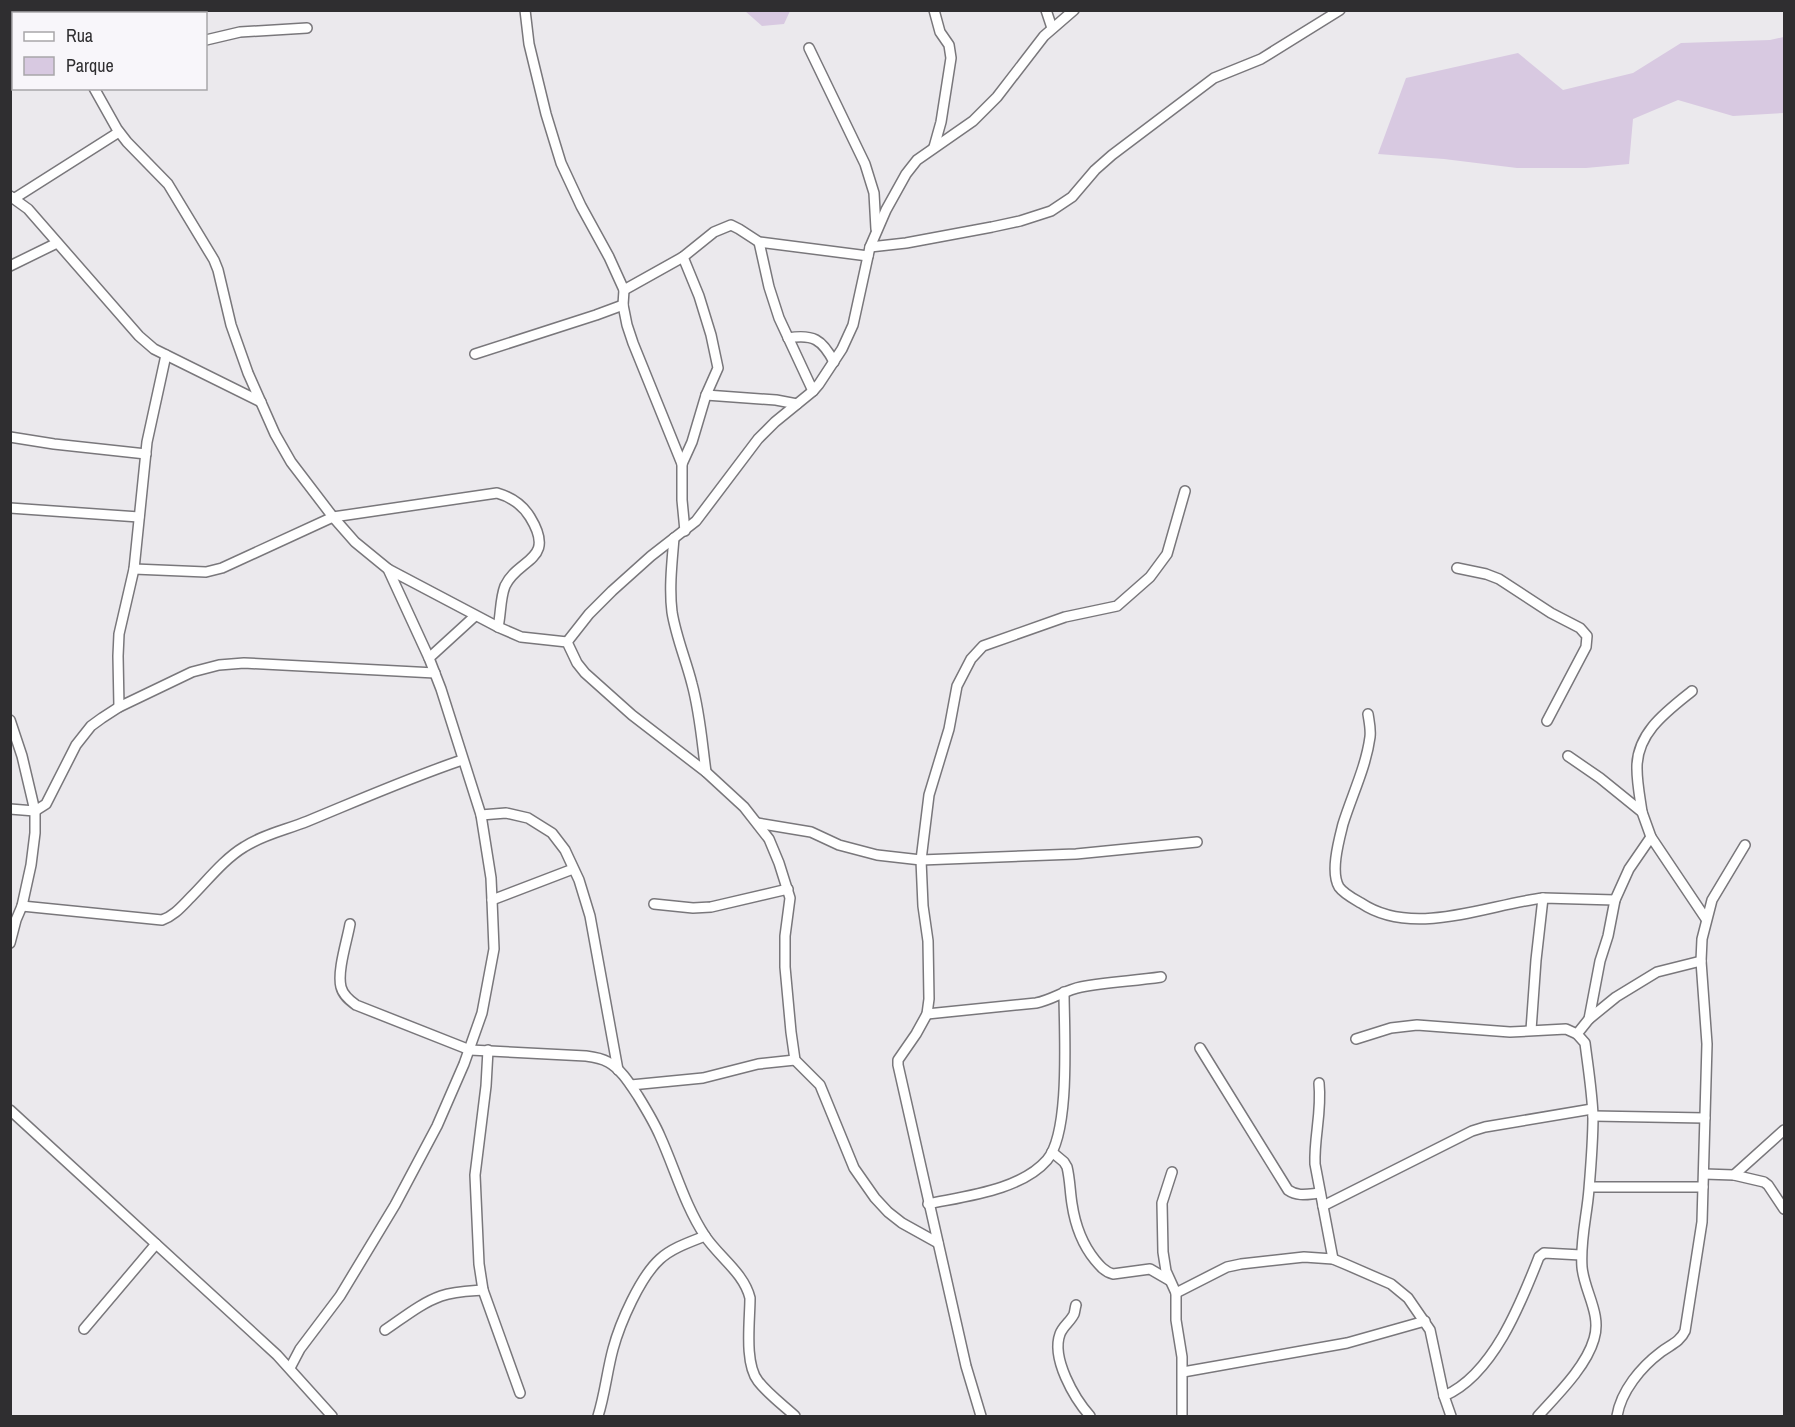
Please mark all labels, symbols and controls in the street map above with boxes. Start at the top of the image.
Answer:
legend [12,12,207,90]
text: Rua [66,23,93,48]
text: Parque [66,53,114,78]

